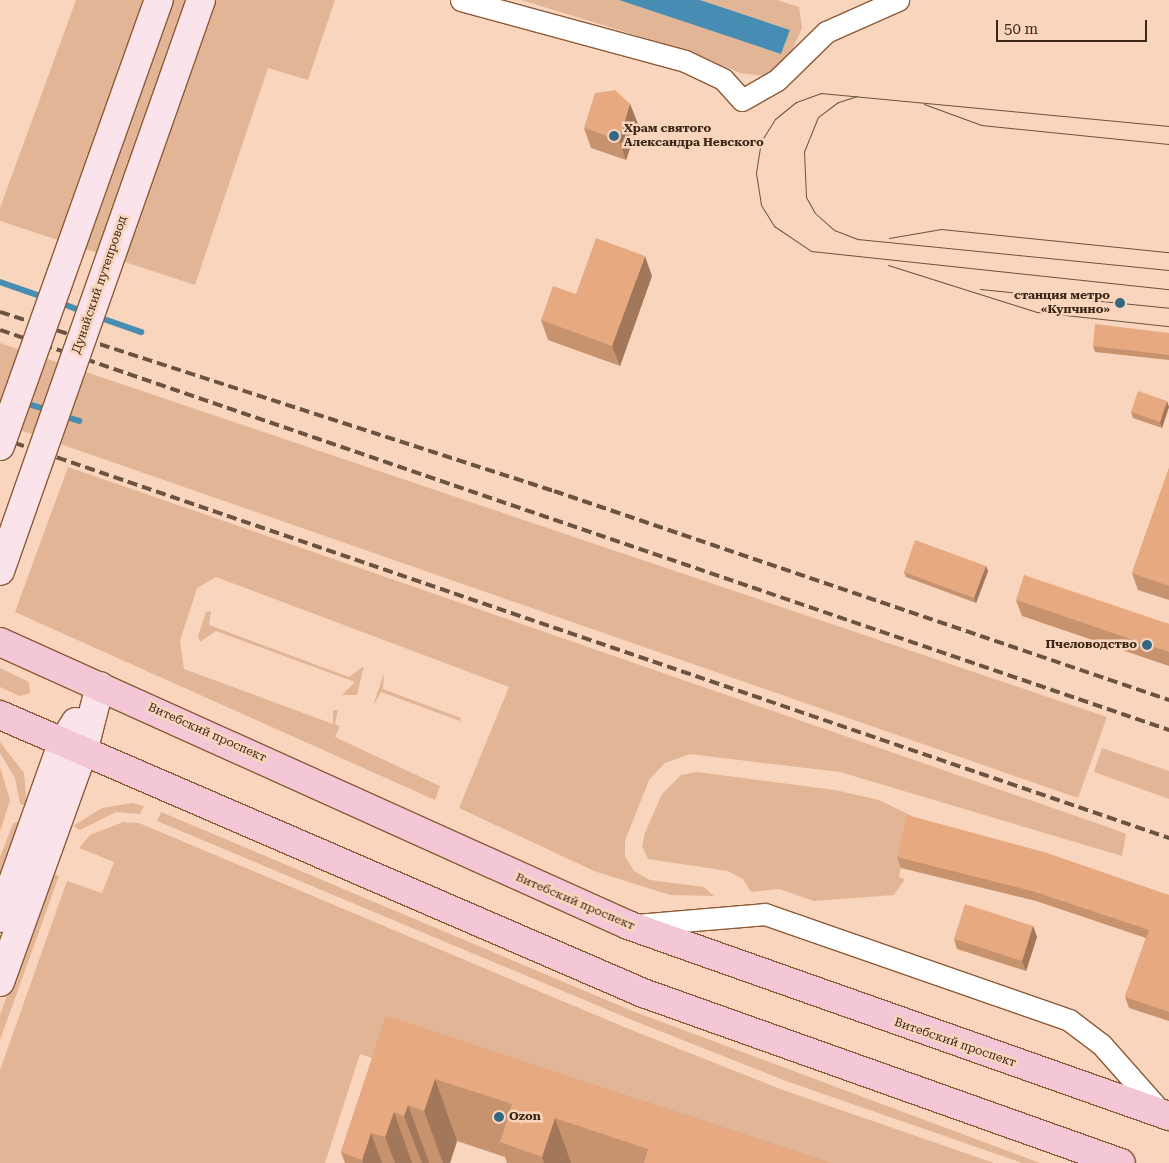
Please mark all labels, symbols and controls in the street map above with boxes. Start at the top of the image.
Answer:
scale bar [999,10,1150,42]
text: 50 m [1004,20,1038,38]
place label: Храм святого Александра Невского [624,122,764,150]
marker: Храм святого Александра Невского [608,130,620,142]
street label: Дунайский путепровод [70,214,130,356]
place label: станция метро «Купчино» [1014,289,1110,317]
marker: станция метро «Купчино» [1114,297,1126,309]
place label: Пчеловодство [1045,638,1137,652]
marker: Пчеловодство [1141,639,1153,651]
street label: Витебский проспект [146,700,268,766]
street label: Витебский проспект [513,870,637,934]
street label: Витебский проспект [892,1015,1018,1071]
place label: Ozon [509,1110,541,1124]
marker: Ozon [493,1111,505,1123]

